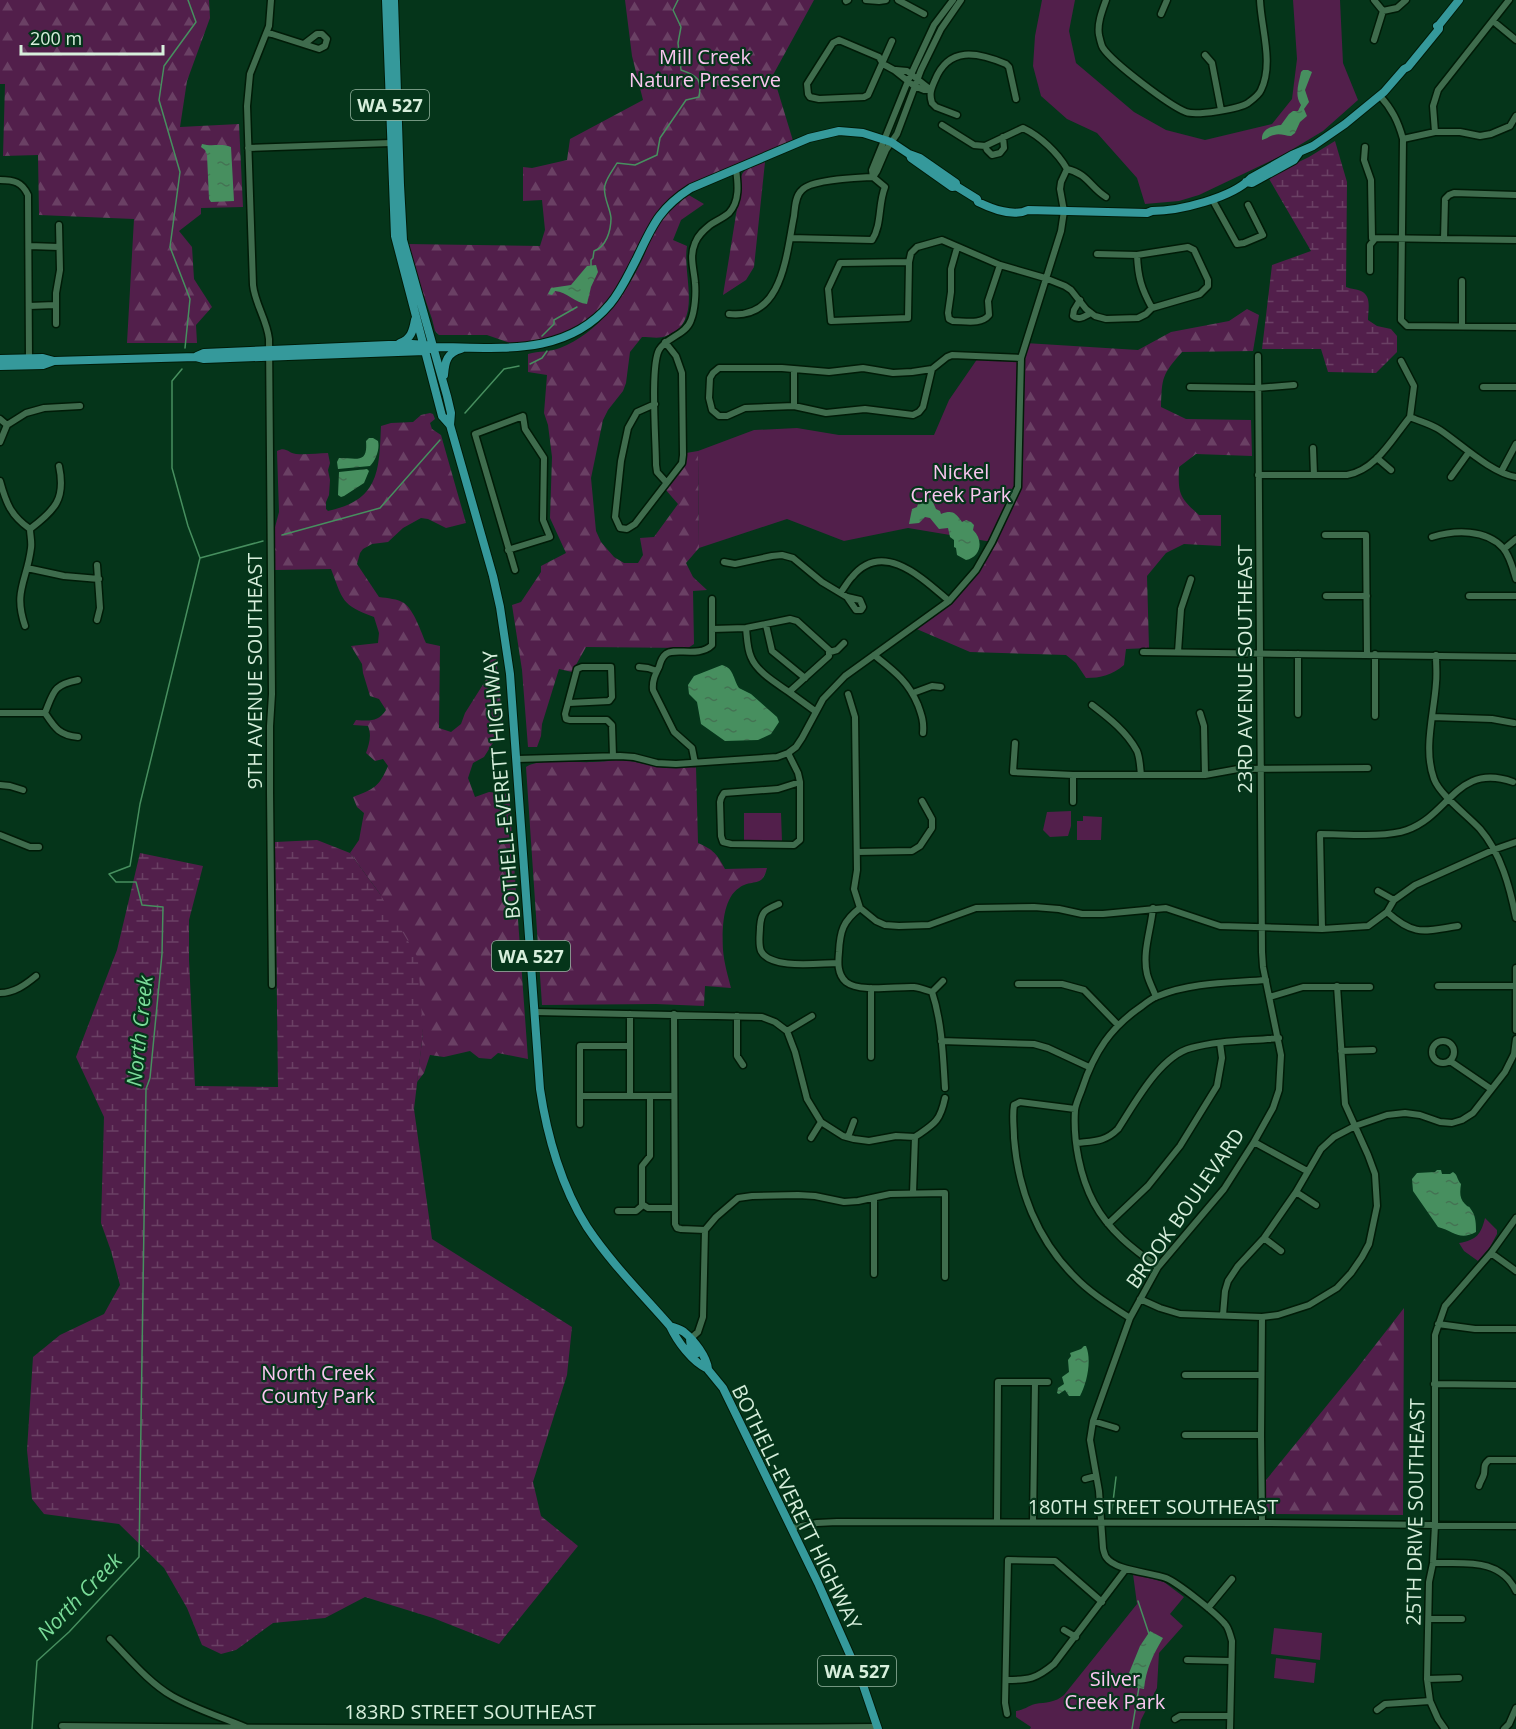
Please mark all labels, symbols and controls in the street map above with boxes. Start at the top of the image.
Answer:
scale bar [21,18,164,56]
text: 200 m [30,26,82,50]
park label: Mill Creek Nature Preserve [629,43,781,93]
road number: WA 527 [351,90,429,120]
park label: Nickel Creek Park [911,458,1012,508]
street label: 23RD AVENUE SOUTHEAST [1231,544,1258,794]
street label: 9TH AVENUE SOUTHEAST [241,553,268,789]
street label: BOTHELL-EVERETT HIGHWAY [476,649,526,920]
road number: WA 527 [492,941,570,971]
water label: North Creek [119,974,159,1088]
street label: BROOK BOULEVARD [1119,1122,1251,1294]
park label: North Creek County Park [261,1359,375,1409]
street label: BOTHELL-EVERETT HIGHWAY [726,1380,869,1635]
street label: 25TH DRIVE SOUTHEAST [1400,1398,1430,1626]
street label: 180TH STREET SOUTHEAST [1028,1493,1278,1520]
water label: North Creek [30,1546,128,1646]
road number: WA 527 [818,1656,896,1686]
park label: Silver Creek Park [1065,1665,1166,1715]
street label: 183RD STREET SOUTHEAST [344,1698,596,1725]

